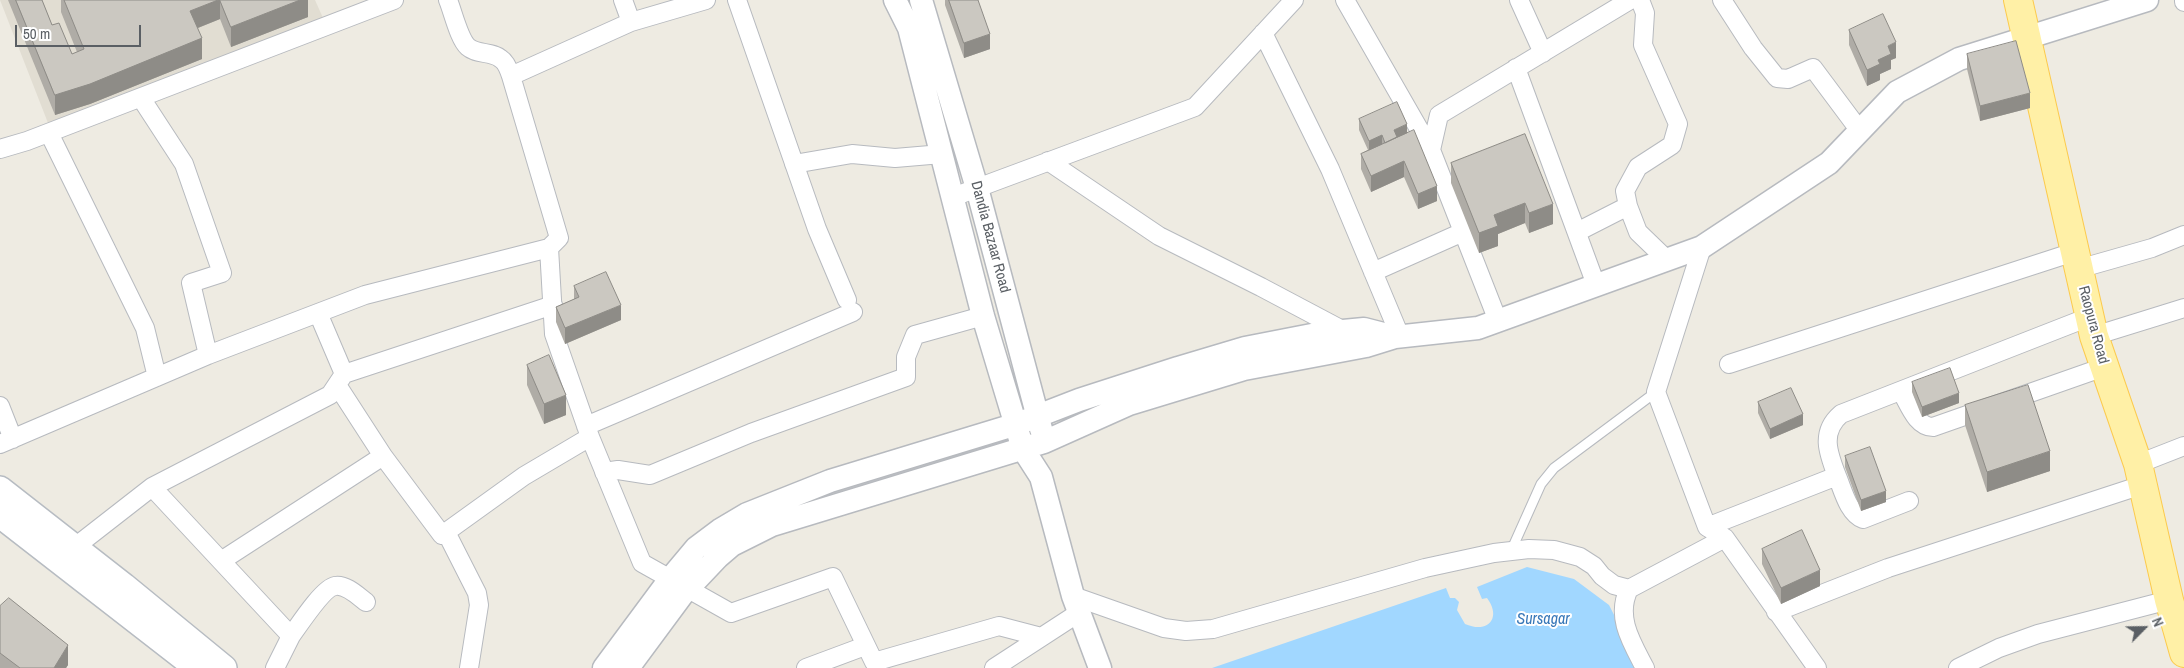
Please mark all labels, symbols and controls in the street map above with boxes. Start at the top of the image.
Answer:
scale bar [18,15,144,47]
text: 50 m [23,23,50,44]
street label: Dandia Bazaar Road [966,179,1014,295]
street label: Raopura Road [2074,284,2112,366]
north arrow [2119,603,2169,653]
water label: Sursagar [1516,610,1570,630]
text: N [2148,615,2168,629]

